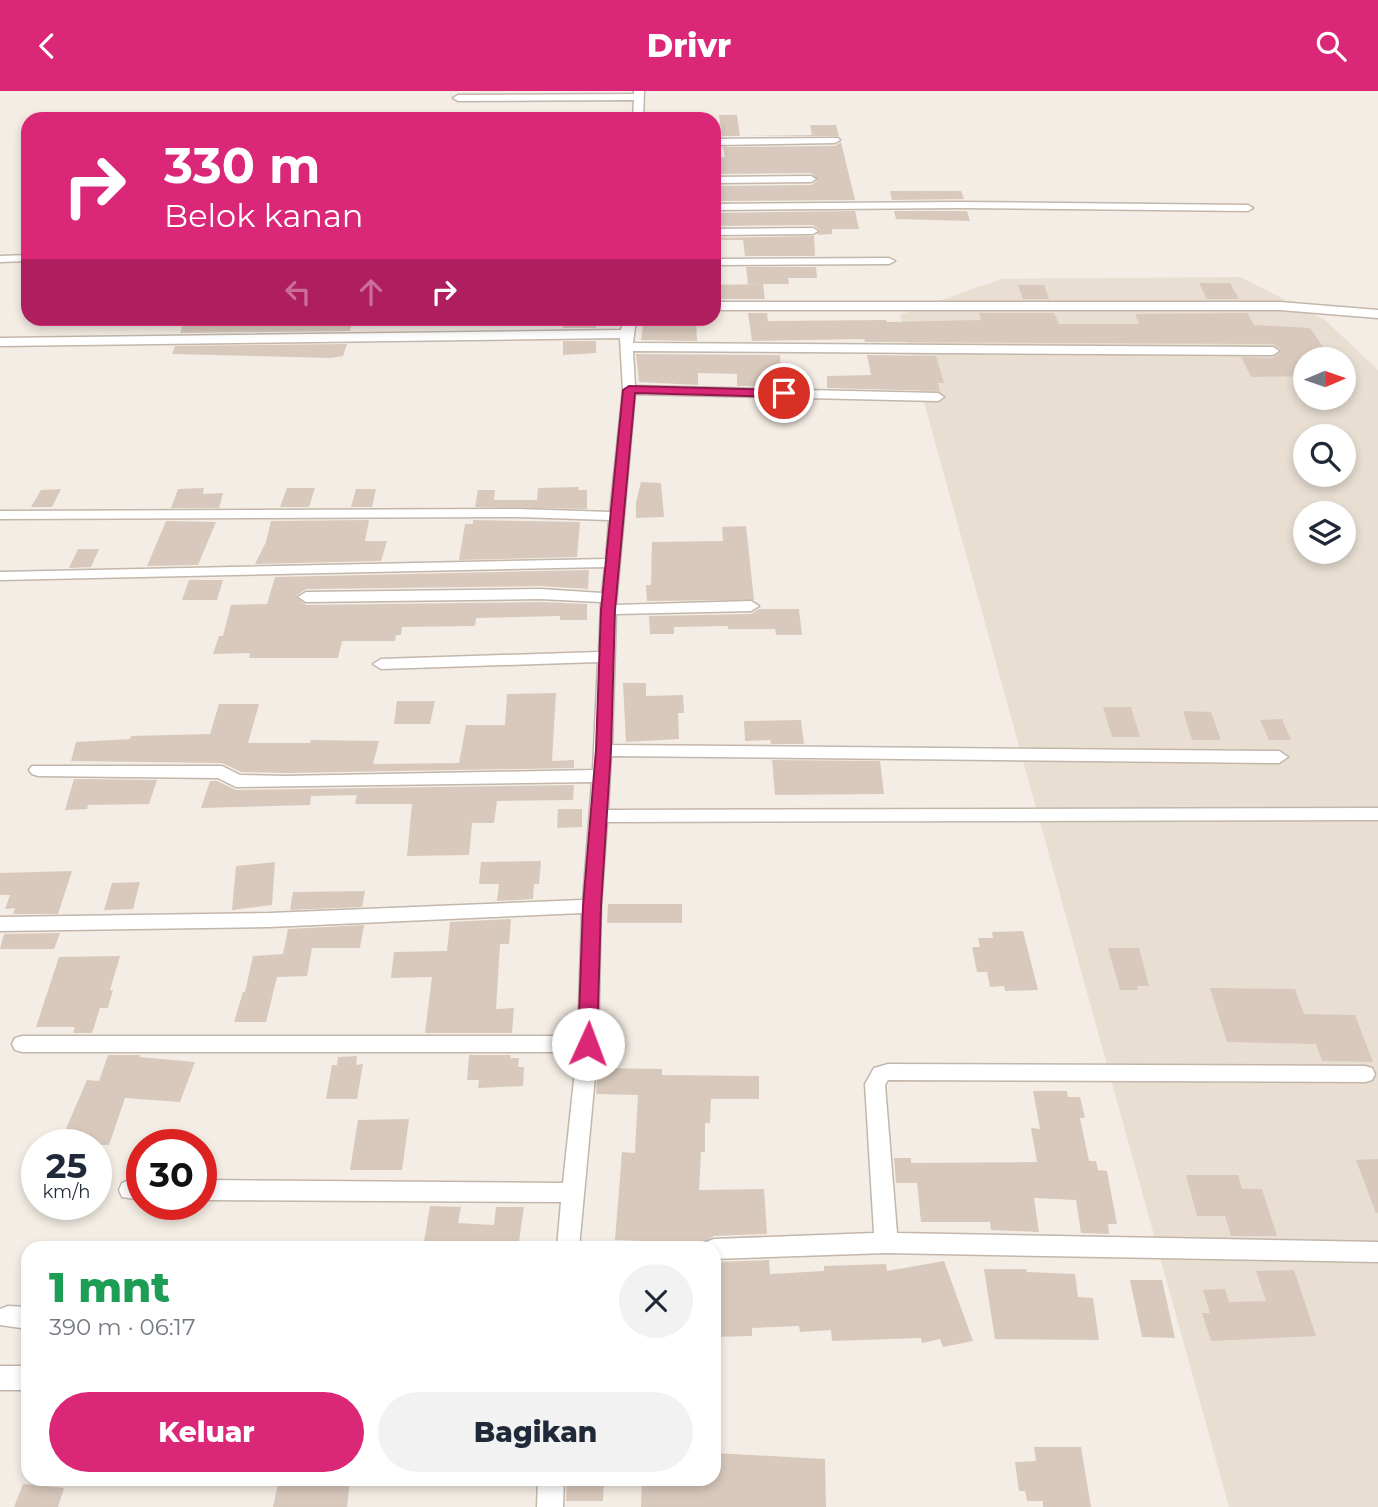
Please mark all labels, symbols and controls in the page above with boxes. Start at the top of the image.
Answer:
text: Drivr [647,26,731,65]
icon: back [28,27,66,65]
icon: search [1312,27,1350,65]
text: 330 m [164,136,320,195]
icon: right [49,140,140,231]
text: Belok kanan [164,196,364,235]
icon: left [279,273,317,311]
icon: ahead [352,273,390,311]
icon: right [425,273,463,311]
north arrow [1293,347,1356,409]
map controls [1293,347,1356,564]
pin [754,363,814,423]
icon: arrive [765,374,803,412]
button: search [1293,424,1356,487]
button: layers [1293,501,1356,564]
position arrow [551,1007,625,1081]
speed limit sign: 30 [126,1129,217,1220]
text: 25 [46,1144,87,1187]
text: km/h [42,1181,91,1203]
text: 1 mnt [49,1261,170,1313]
button: close [619,1264,693,1338]
text: 390 m · 06:17 [49,1313,195,1341]
button: Keluar [49,1392,364,1472]
button: Bagikan [378,1392,693,1472]

